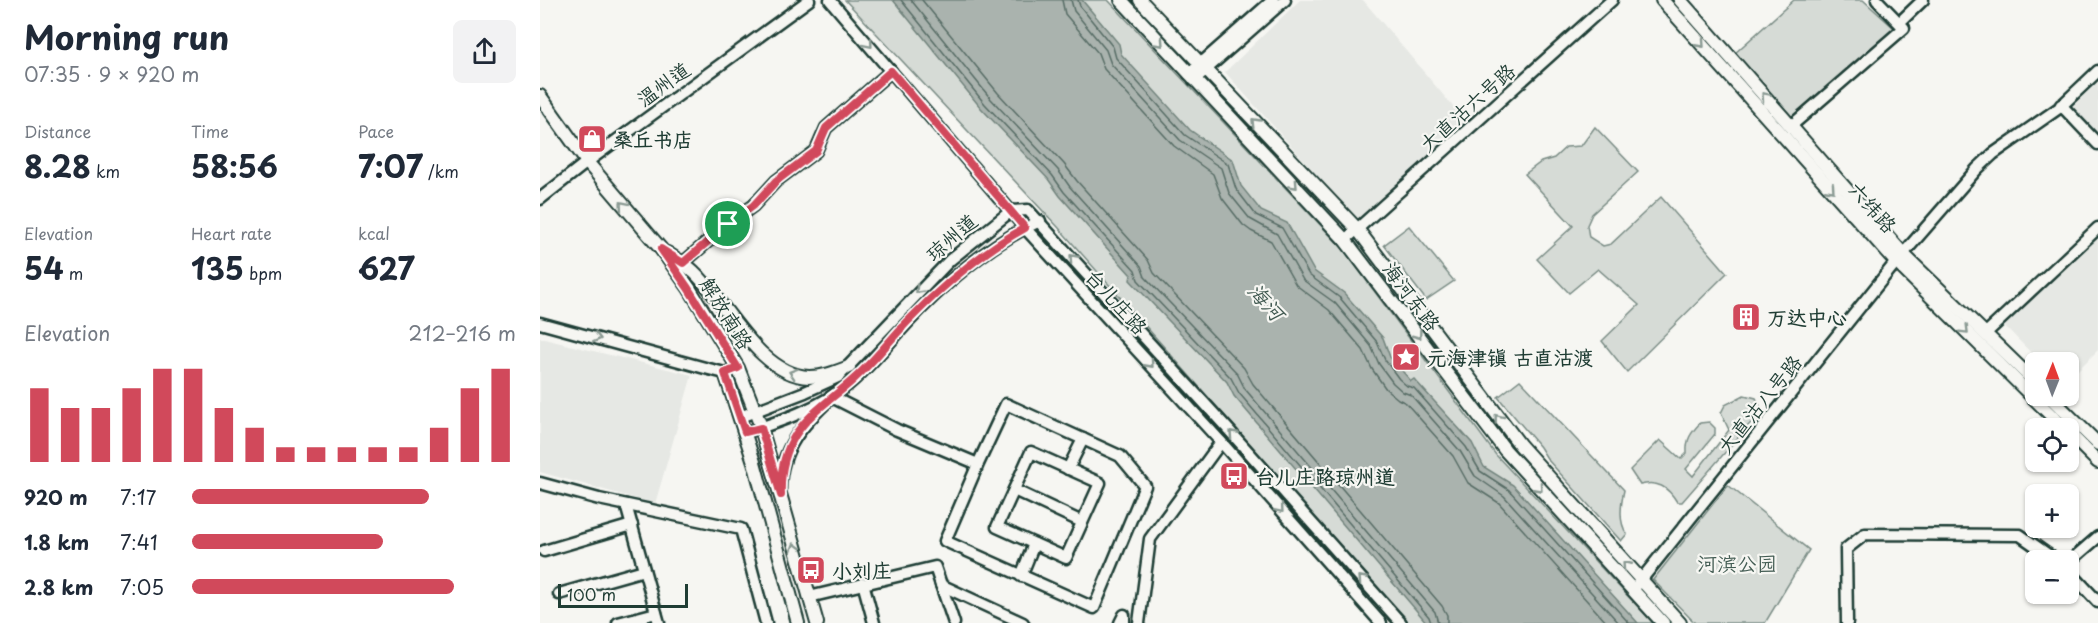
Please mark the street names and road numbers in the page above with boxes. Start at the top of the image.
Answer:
street label: 温州道 [630,54,696,114]
street label: 大直沽六号路 [1412,55,1522,158]
street label: 六纬路 [1842,175,1905,240]
street label: 琼州道 [919,206,983,268]
street label: 海河东路 [1376,255,1449,338]
street label: 台儿庄路 [1079,261,1156,342]
street label: 解放南路 [693,271,761,356]
street label: 大直沽八号路 [1710,347,1809,460]

